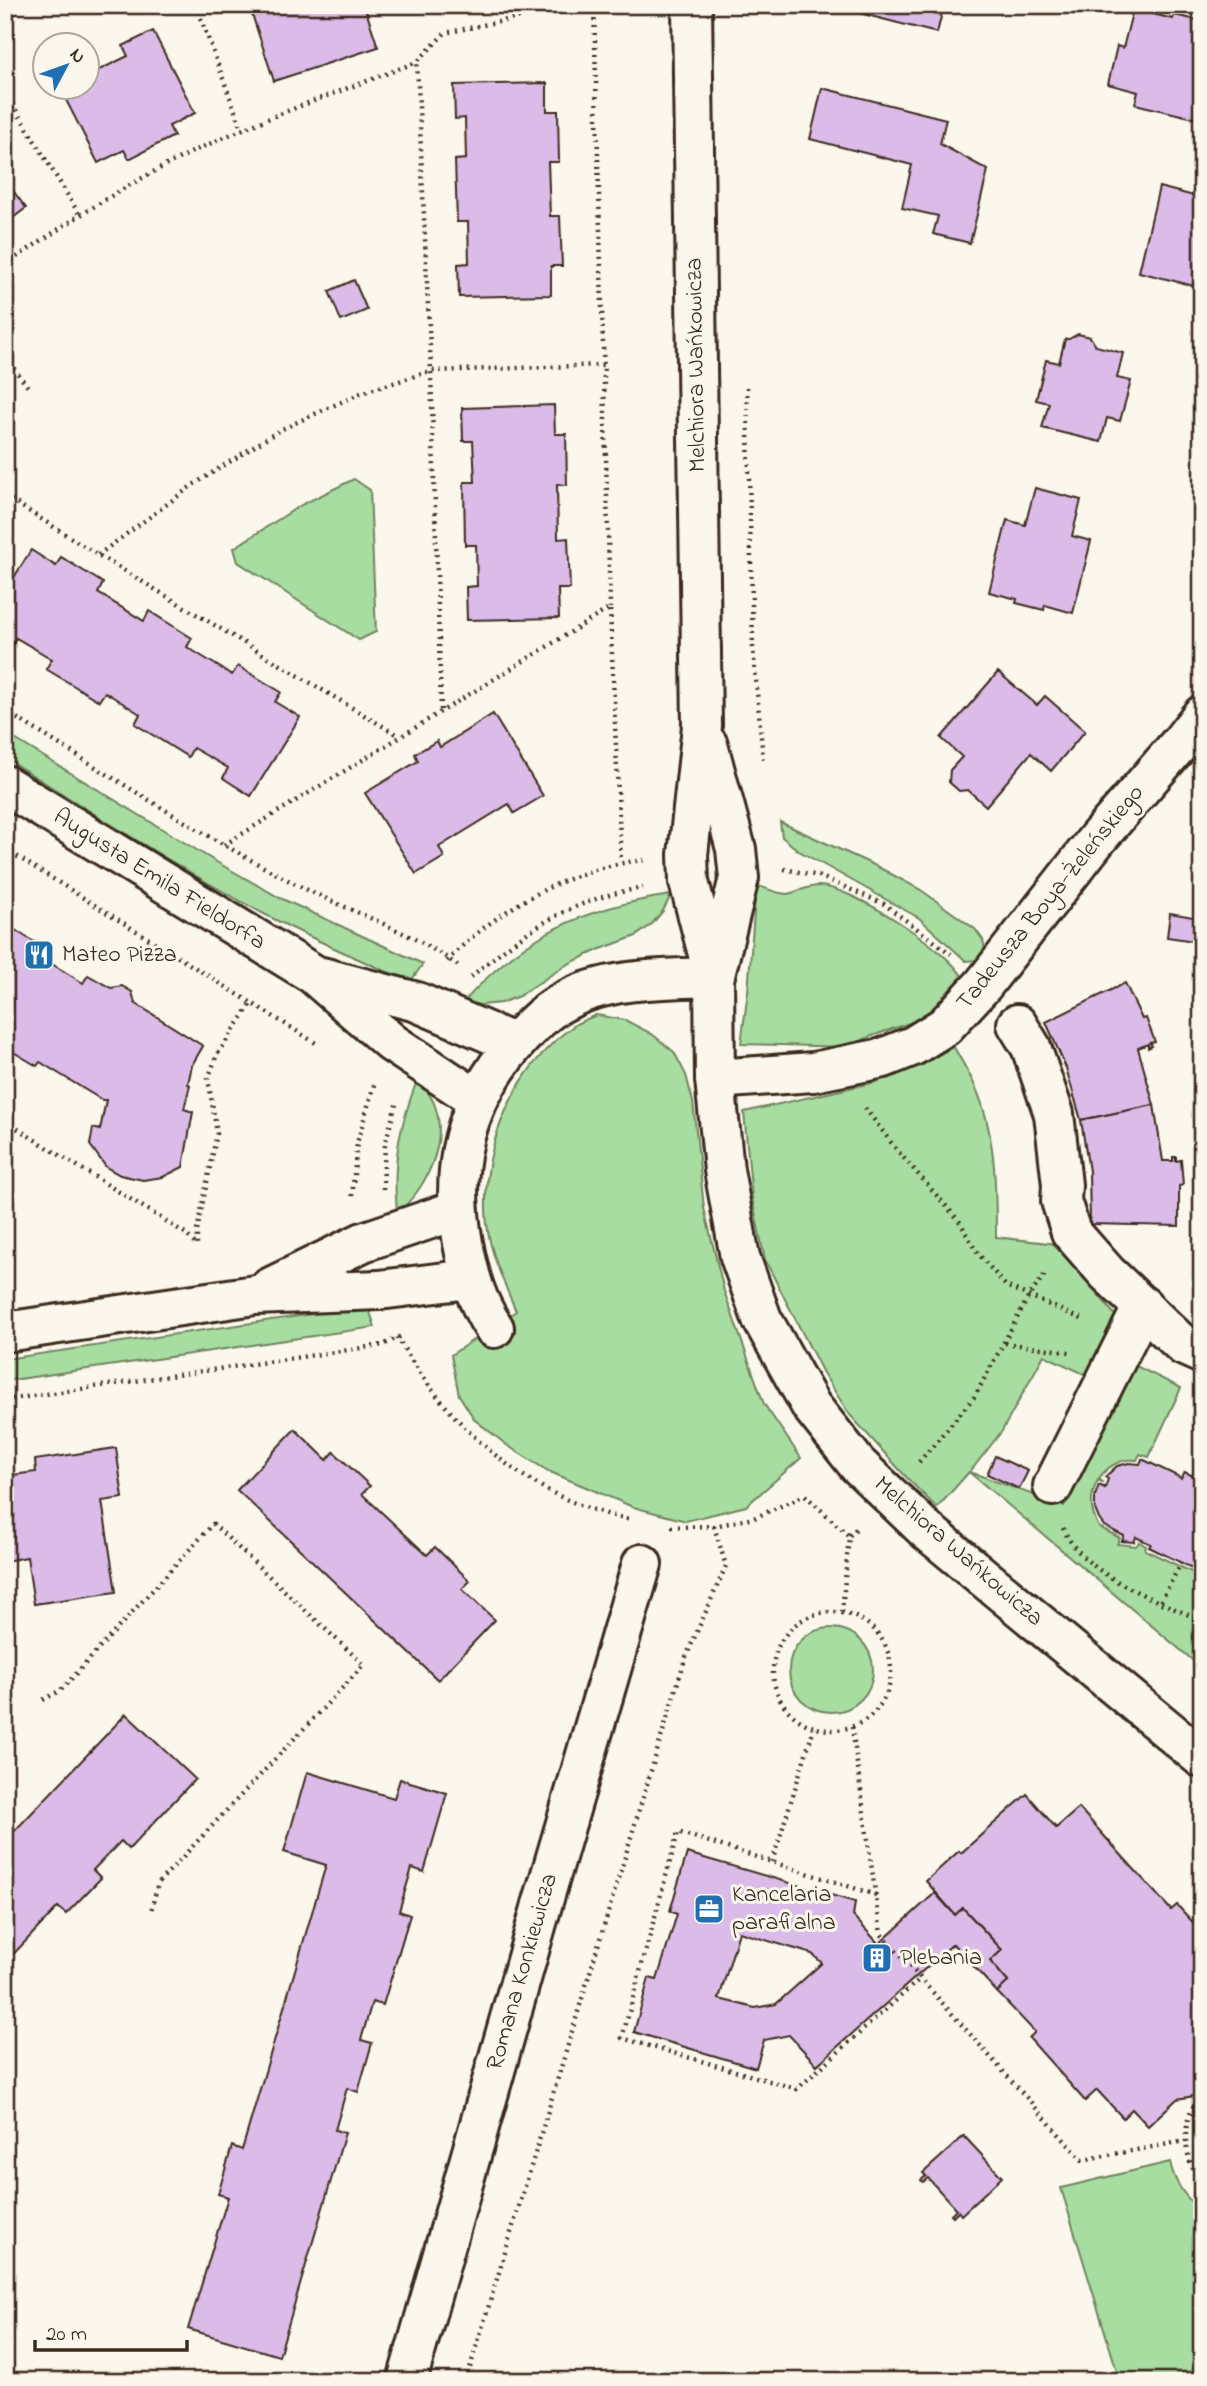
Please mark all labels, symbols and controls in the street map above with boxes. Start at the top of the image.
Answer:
north arrow [32,32,102,102]
text: N [63,43,91,70]
street label: Melchiora Wańkowicza [678,257,716,473]
street label: Tadeusza Boya-Żeleńskiego [949,777,1154,1019]
street label: Augusta Emila Fieldorfa [46,800,272,960]
restaurant icon: Mateo Pizza [22,938,56,972]
place label: Mateo Pizza [62,938,177,973]
street label: Melchiora Wańkowicza [865,1468,1051,1636]
street label: Romana Konkiewicza [478,1869,568,2075]
place label: Kancelaria parafialna [732,1878,836,1941]
office icon: Kancelaria parafialna [692,1892,726,1926]
building icon: Plebania [860,1941,894,1975]
place label: Plebania [900,1941,982,1976]
scale bar [35,2309,187,2353]
text: 20 m [46,2320,87,2350]

